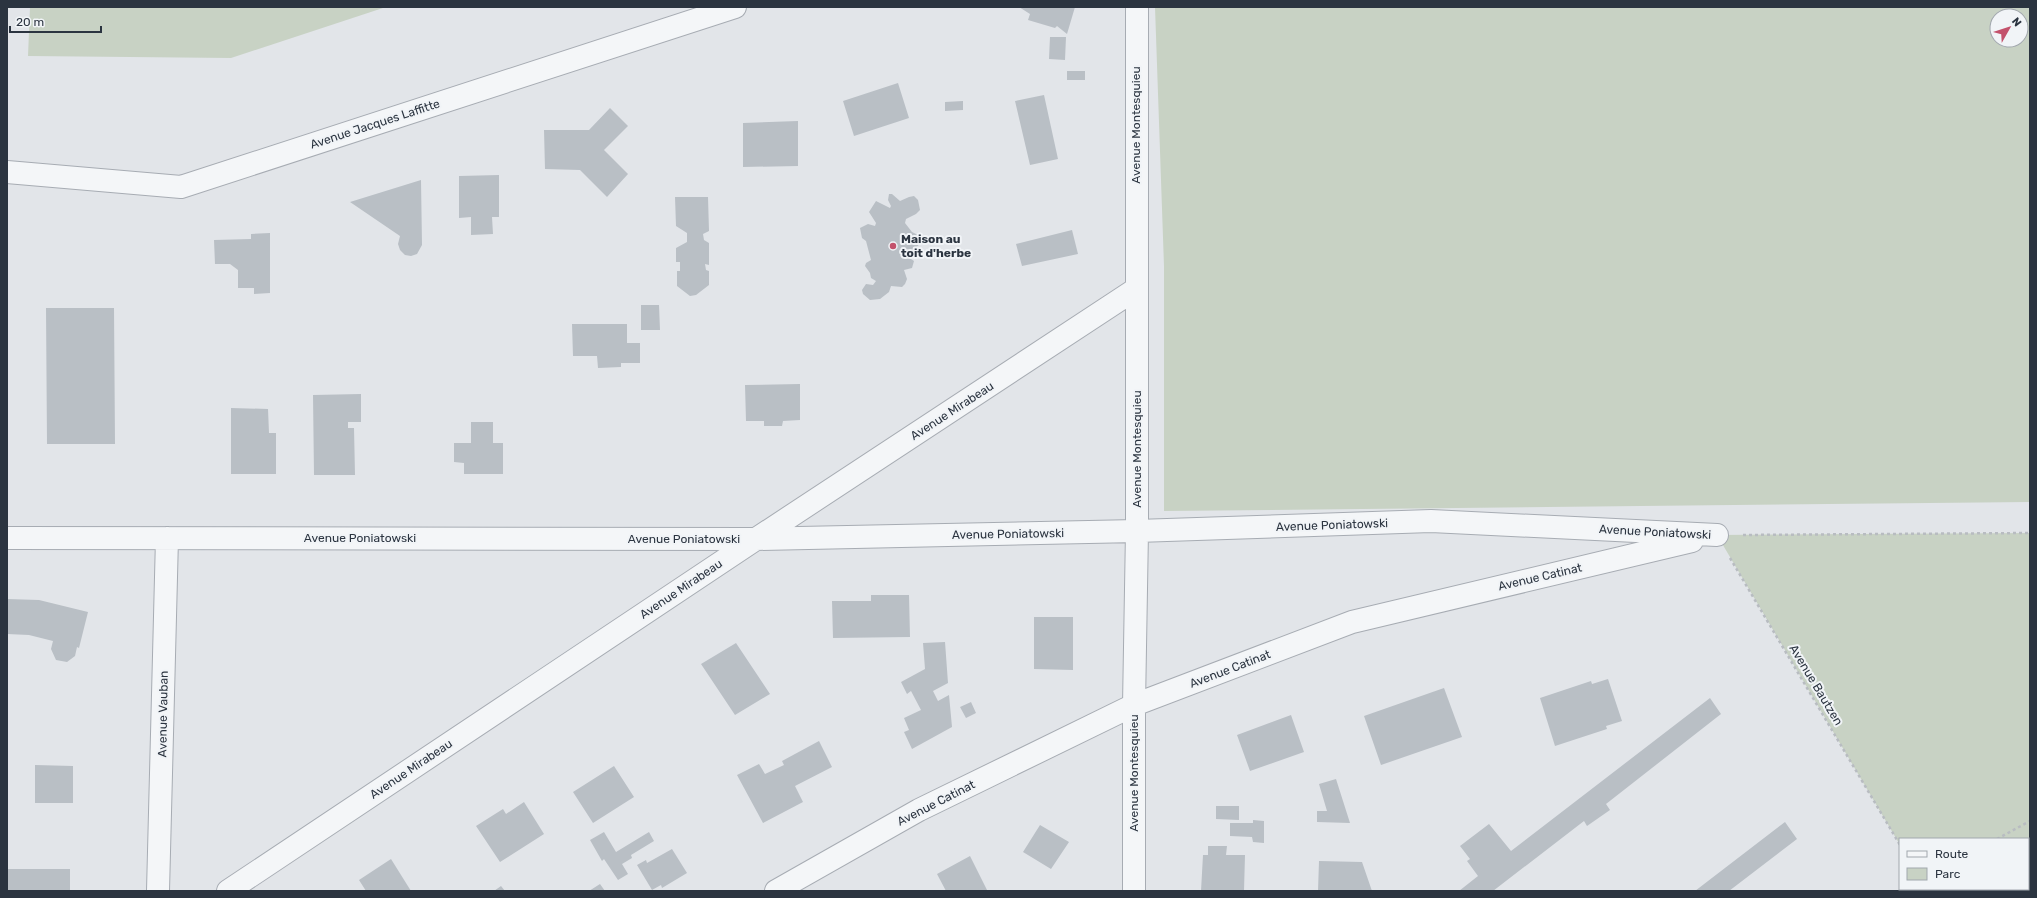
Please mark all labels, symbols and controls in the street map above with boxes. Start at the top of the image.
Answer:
scale bar [10,8,101,34]
north arrow [1989,8,2029,48]
text: 20 m [16,15,44,29]
text: N [2009,15,2024,29]
street label: Avenue Montesquieu [1129,66,1143,184]
street label: Avenue Jacques Laffitte [308,96,442,152]
place label: Maison au toit d'herbe [901,232,971,260]
marker: Maison au toit d'herbe [888,241,898,251]
street label: Avenue Mirabeau [908,379,996,443]
street label: Avenue Montesquieu [1130,390,1144,508]
street label: Avenue Poniatowski [1276,516,1388,534]
street label: Avenue Poniatowski [1599,522,1712,542]
street label: Avenue Poniatowski [952,526,1064,542]
street label: Avenue Poniatowski [304,531,416,545]
street label: Avenue Poniatowski [628,532,740,546]
street label: Avenue Mirabeau [637,556,725,622]
street label: Avenue Catinat [1497,560,1584,593]
street label: Avenue Bautzen [1786,642,1846,728]
street label: Avenue Catinat [1188,647,1273,691]
street label: Avenue Vauban [155,671,171,757]
street label: Avenue Montesquieu [1127,714,1141,832]
street label: Avenue Mirabeau [367,736,455,802]
street label: Avenue Catinat [895,777,978,829]
legend [1899,838,2029,890]
text: Route [1935,847,1969,861]
text: Parc [1935,867,1961,881]

